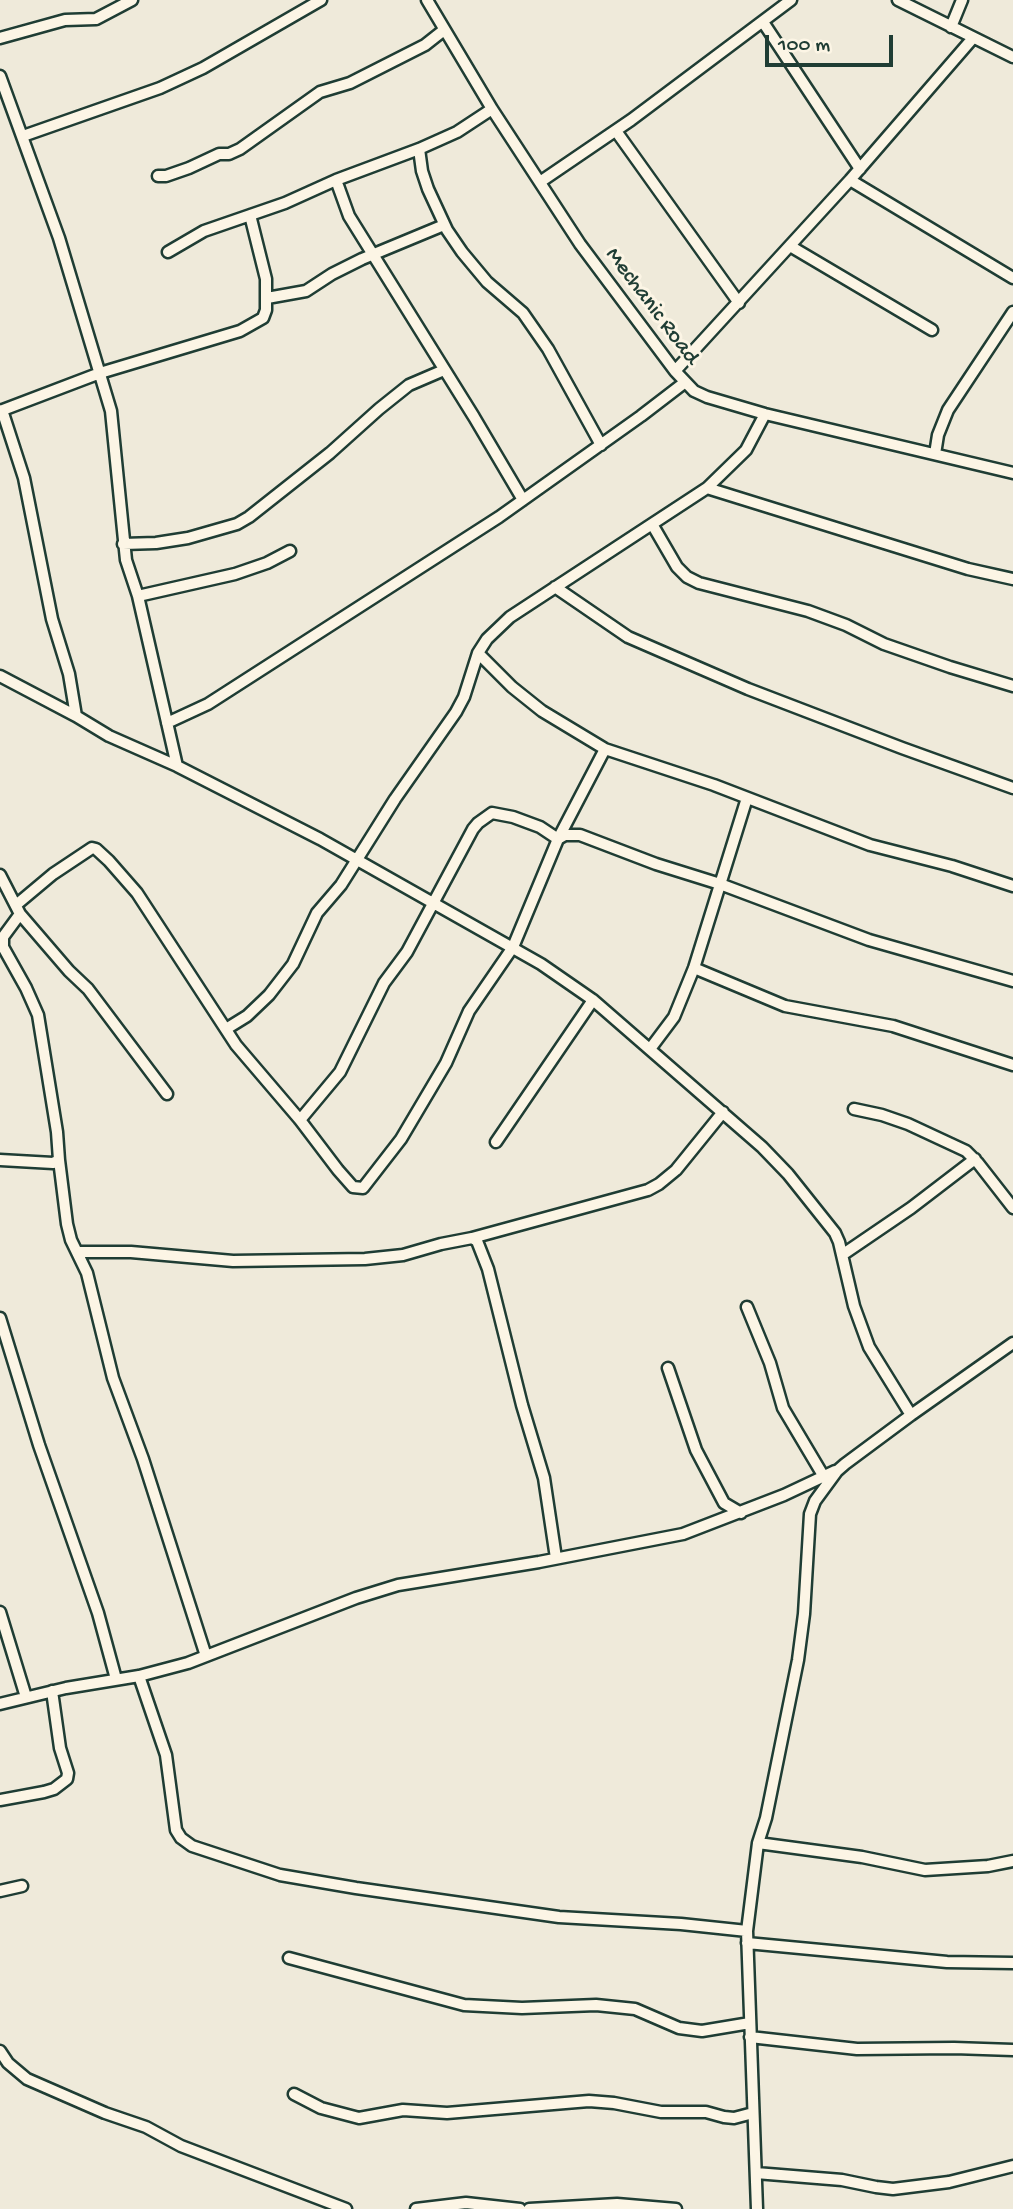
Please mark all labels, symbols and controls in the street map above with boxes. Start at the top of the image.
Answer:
scale bar [768,21,896,65]
text: 100 m [778,34,830,59]
street label: Mechanic Road [598,243,704,371]

